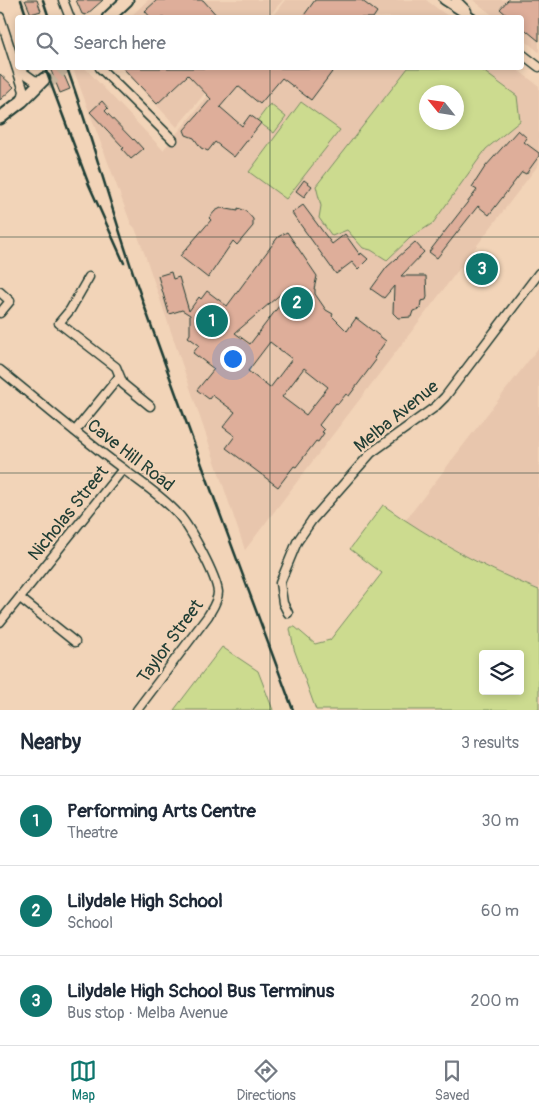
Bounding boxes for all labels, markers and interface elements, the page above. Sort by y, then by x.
search box [15,15,524,70]
icon: search [33,29,61,57]
text: Search here [73,31,166,55]
north arrow [419,85,464,130]
pin: 3 [466,250,498,288]
pin: 2 [281,284,313,322]
pin: 1 [196,302,228,340]
your location [220,346,246,372]
street label: Melba Avenue [349,375,443,458]
street label: Cave Hill Road [82,414,179,497]
street label: Nicholas Street [23,460,114,566]
street label: Taylor Street [132,594,209,688]
map controls [479,650,524,695]
button: layers [479,650,524,695]
text: Nearby [20,729,81,756]
text: 3 results [461,733,519,753]
text: Performing Arts Centre [67,799,256,823]
text: 1 [33,811,39,831]
text: 30 m [481,811,519,831]
text: Theatre [67,823,118,843]
text: Lilydale High School [67,889,223,913]
text: 2 [32,901,40,921]
text: 60 m [481,901,519,921]
text: School [67,913,113,933]
text: Lilydale High School Bus Terminus [67,979,334,1003]
text: 3 [32,991,40,1011]
text: 200 m [471,991,519,1011]
text: Bus stop · Melba Avenue [67,1003,228,1023]
tab: Map [69,1057,97,1104]
tab: Directions [236,1057,296,1104]
tab: Saved [435,1057,470,1104]

